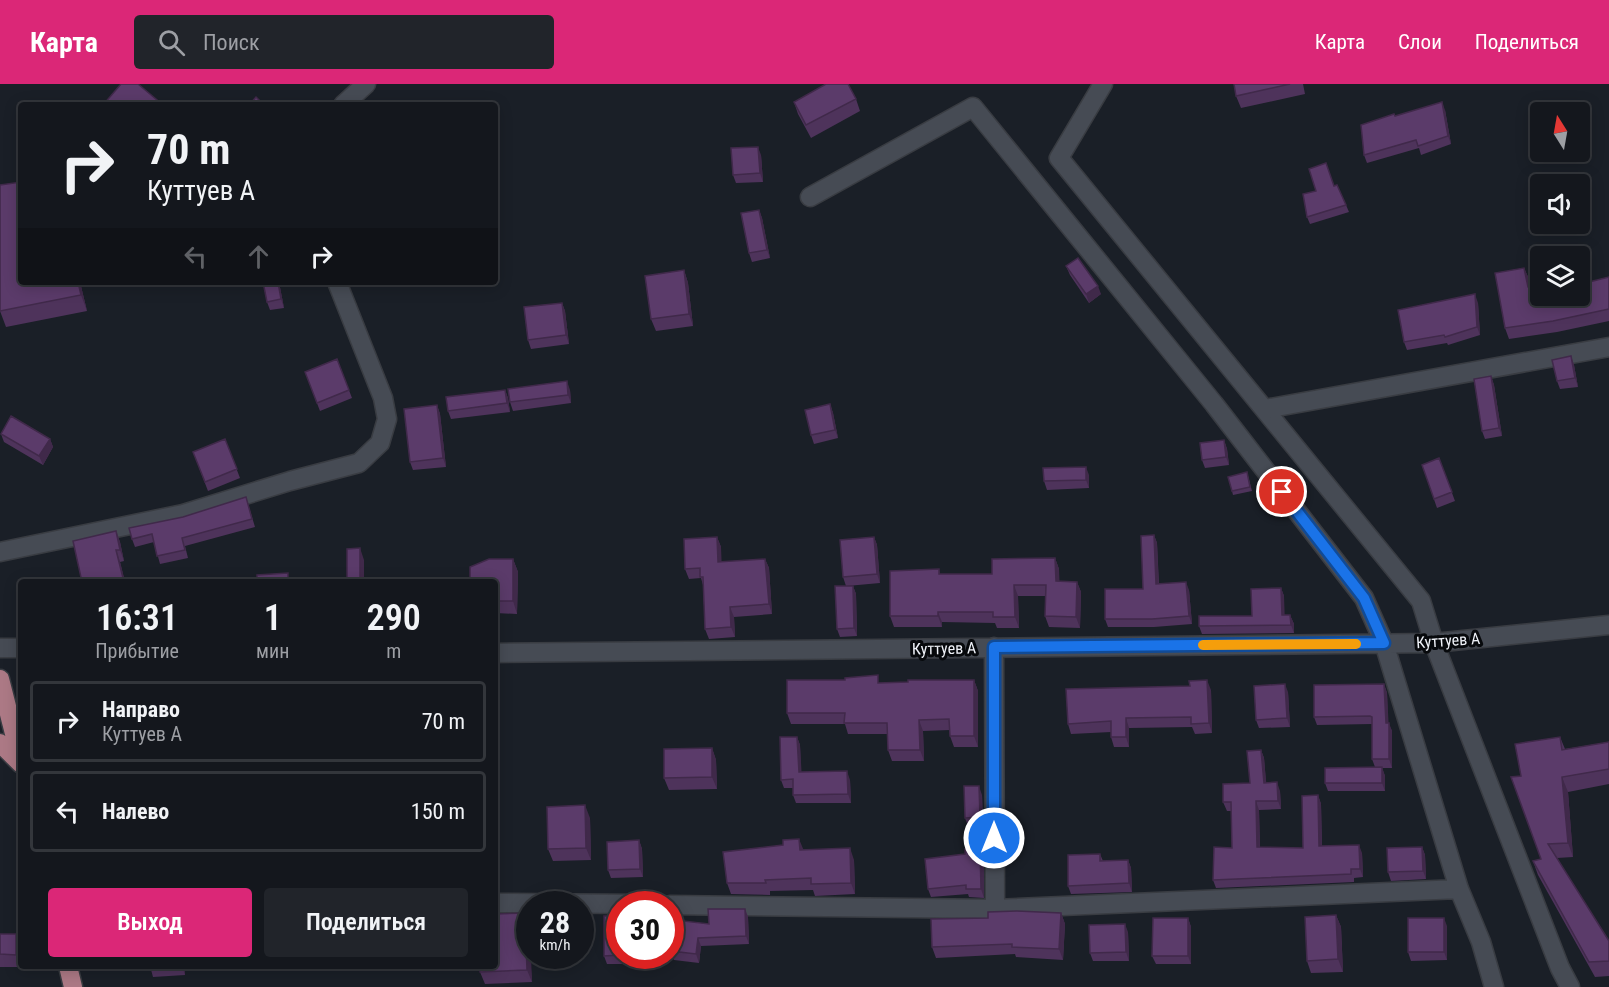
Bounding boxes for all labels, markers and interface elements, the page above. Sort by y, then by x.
search box [134,15,554,69]
text: Карта [30,26,98,59]
icon: search [155,26,188,59]
text: Поиск [203,30,260,55]
text: Карта [1315,30,1365,54]
text: Слои [1398,30,1442,54]
text: Поделиться [1475,30,1579,54]
north arrow [1530,102,1590,162]
map controls [1530,102,1590,306]
text: 70 m [147,125,230,174]
icon: right [48,126,126,204]
button: sound [1530,174,1590,234]
text: Куттуев А [147,175,255,207]
icon: left [179,240,212,273]
icon: ahead [242,240,275,273]
icon: right [305,240,338,273]
button: layers [1530,246,1590,306]
pin [1256,466,1307,517]
icon: arrive [1265,475,1298,508]
text: 16:31 [96,597,178,639]
text: 1 [264,597,282,639]
text: 290 [367,597,421,639]
street label: Куттуев А [1415,629,1481,652]
street label: Куттуев А [912,638,976,659]
text: Прибытие [95,639,179,663]
text: мин [256,639,289,663]
text: m [386,639,401,663]
text: Направо [102,697,180,722]
icon: right [51,705,84,738]
text: 70 m [422,709,465,734]
text: Куттуев А [102,722,182,746]
icon: left [51,795,84,828]
text: Налево [102,799,169,824]
text: 150 m [411,799,465,824]
position arrow [962,806,1026,870]
button: Выход [48,888,252,957]
button: Поделиться [264,888,468,957]
speed limit sign: 30 [606,891,684,969]
text: 28 [540,905,570,940]
text: km/h [540,936,570,954]

